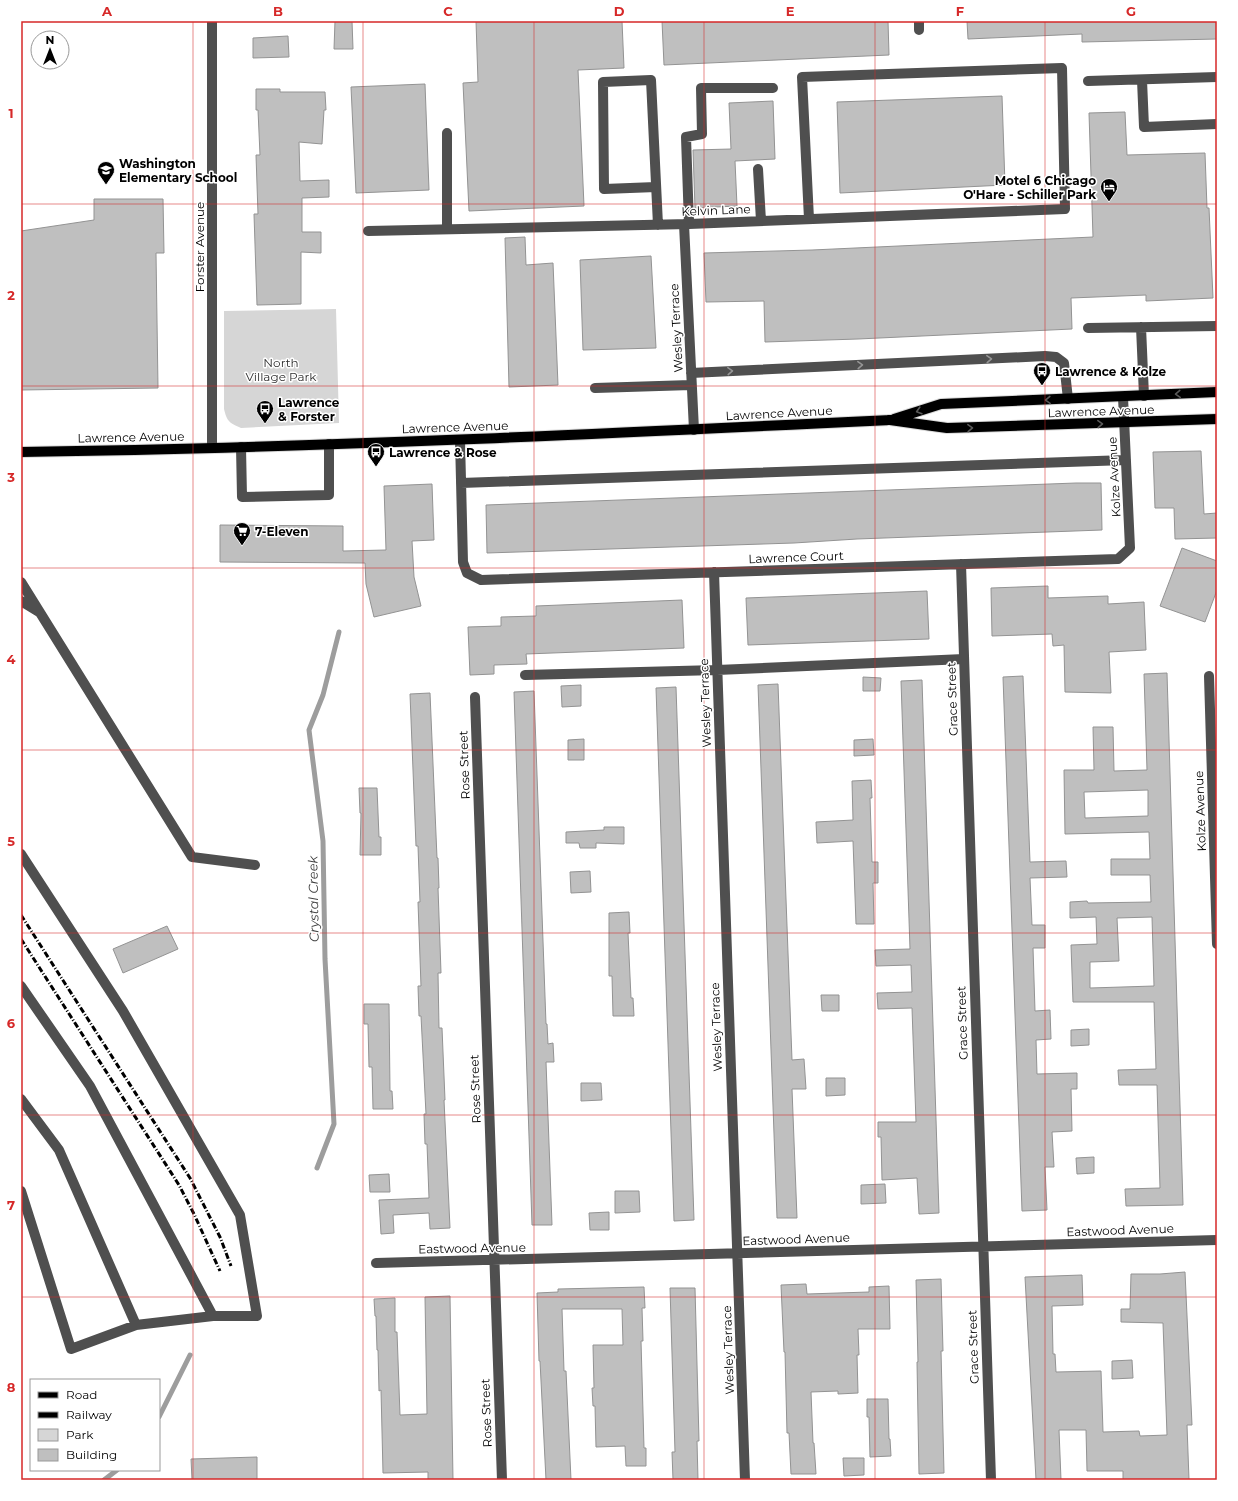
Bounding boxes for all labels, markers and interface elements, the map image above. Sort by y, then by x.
text: A [101,3,113,19]
text: B [273,3,283,19]
text: C [443,3,453,19]
text: D [614,3,625,19]
text: E [786,3,795,19]
text: F [956,3,964,19]
text: G [1126,3,1136,19]
north arrow [30,30,70,70]
text: N [46,33,54,47]
text: 1 [8,105,14,121]
place label: Washington Elementary School [119,156,237,185]
school or university icon: Washington Elementary School [96,160,116,185]
place label: Motel 6 Chicago O'Hare - Schiller Park [963,173,1096,202]
hotel icon: Motel 6 Chicago O'Hare - Schiller Park [1099,177,1119,202]
street label: Kelvin Lane [681,201,751,219]
street label: Forster Avenue [192,202,207,292]
street label: Wesley Terrace [666,283,686,373]
text: 2 [7,287,15,303]
one-way arrow [986,354,992,363]
park label: North Village Park [246,355,317,384]
one-way arrow [857,361,863,370]
bus stop icon: Lawrence & Kolze [1032,361,1052,386]
place label: Lawrence & Kolze [1055,364,1166,379]
one-way arrow [727,367,733,376]
one-way arrow [1175,390,1181,399]
place label: Lawrence & Forster [278,395,340,424]
one-way arrow [1045,396,1051,404]
bus stop icon: Lawrence & Forster [255,399,275,424]
street label: Lawrence Avenue [1047,402,1155,420]
street label: Lawrence Avenue [725,403,833,423]
one-way arrow [916,406,923,415]
street label: Lawrence Avenue [401,418,509,436]
one-way arrow [1097,420,1103,428]
one-way arrow [967,424,973,432]
street label: Lawrence Avenue [77,429,185,445]
street label: Kolze Avenue [1104,436,1124,518]
bus stop icon: Lawrence & Rose [366,442,386,467]
place label: Lawrence & Rose [389,445,497,460]
text: 3 [6,469,15,485]
supermarket icon: 7-Eleven [232,521,252,546]
place label: 7-Eleven [255,524,308,539]
street label: Lawrence Court [748,548,844,566]
text: 4 [7,651,16,667]
street label: Wesley Terrace [696,658,714,748]
street label: Grace Street [943,662,961,736]
street label: Rose Street [455,730,473,800]
street label: Kolze Avenue [1191,770,1209,852]
text: 5 [7,833,15,849]
water label: Crystal Creek [304,854,322,942]
street label: Wesley Terrace [707,982,725,1072]
street label: Grace Street [953,986,971,1060]
text: 6 [7,1015,16,1031]
street label: Rose Street [466,1054,484,1124]
text: 7 [7,1197,15,1213]
street label: Eastwood Avenue [1066,1221,1174,1239]
street label: Eastwood Avenue [742,1230,850,1248]
street label: Eastwood Avenue [418,1240,526,1256]
street label: Wesley Terrace [719,1305,737,1395]
street label: Grace Street [964,1310,982,1384]
street label: Rose Street [477,1378,495,1448]
text: 8 [7,1379,16,1395]
legend [30,1379,160,1471]
text: Road [66,1387,97,1402]
text: Railway [66,1407,112,1422]
text: Park [66,1427,94,1442]
text: Building [66,1447,117,1462]

